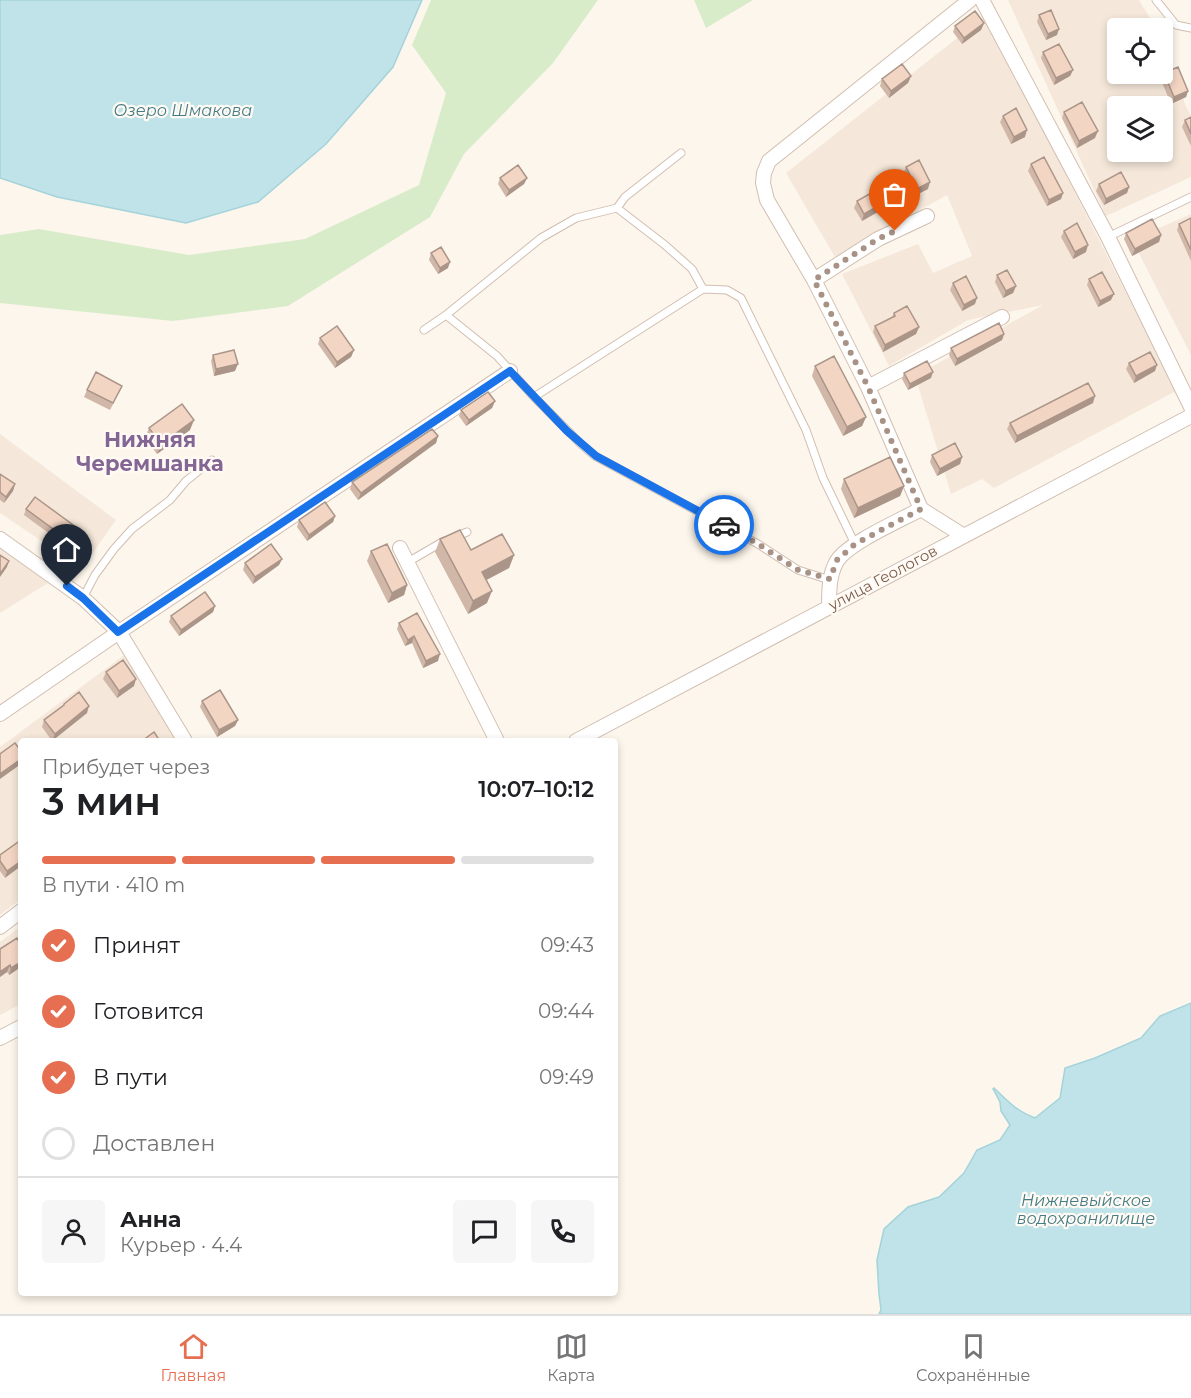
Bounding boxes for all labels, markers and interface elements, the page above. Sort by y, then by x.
map controls [1107,18,1173,162]
button: locate [1107,18,1173,84]
button: layers [1107,96,1173,162]
water label: Озеро Шмакова [114,101,252,120]
pin [869,169,920,231]
icon: bag [878,178,911,211]
district label: Нижняя Черемшанка [76,427,224,476]
courier [694,495,754,555]
icon: car [708,509,741,542]
pin [41,524,92,586]
icon: home [50,533,83,566]
street label: улица Геологов [824,541,941,615]
text: Прибудет через [42,755,210,779]
text: 10:07–10:12 [478,776,594,803]
text: 3 мин [42,777,161,825]
text: В пути · 410 m [42,873,185,897]
icon: check [42,929,75,962]
text: Принят [93,932,180,959]
text: 09:43 [540,933,594,957]
icon: check [42,995,75,1028]
text: Готовится [93,998,204,1025]
text: 09:44 [538,999,594,1023]
icon: check [42,1061,75,1094]
text: В пути [93,1064,168,1091]
text: 09:49 [539,1065,594,1089]
text: Доставлен [93,1130,215,1157]
water label: Нижневыйское водохранилище [1017,1191,1155,1228]
button: person [42,1200,105,1263]
button: chat [453,1200,516,1263]
button: phone [531,1200,594,1263]
text: Анна [120,1206,181,1233]
text: Курьер · 4.4 [120,1233,242,1257]
tab: Главная [161,1330,226,1385]
tab: Карта [547,1330,595,1385]
tab: Сохранённые [916,1330,1030,1385]

